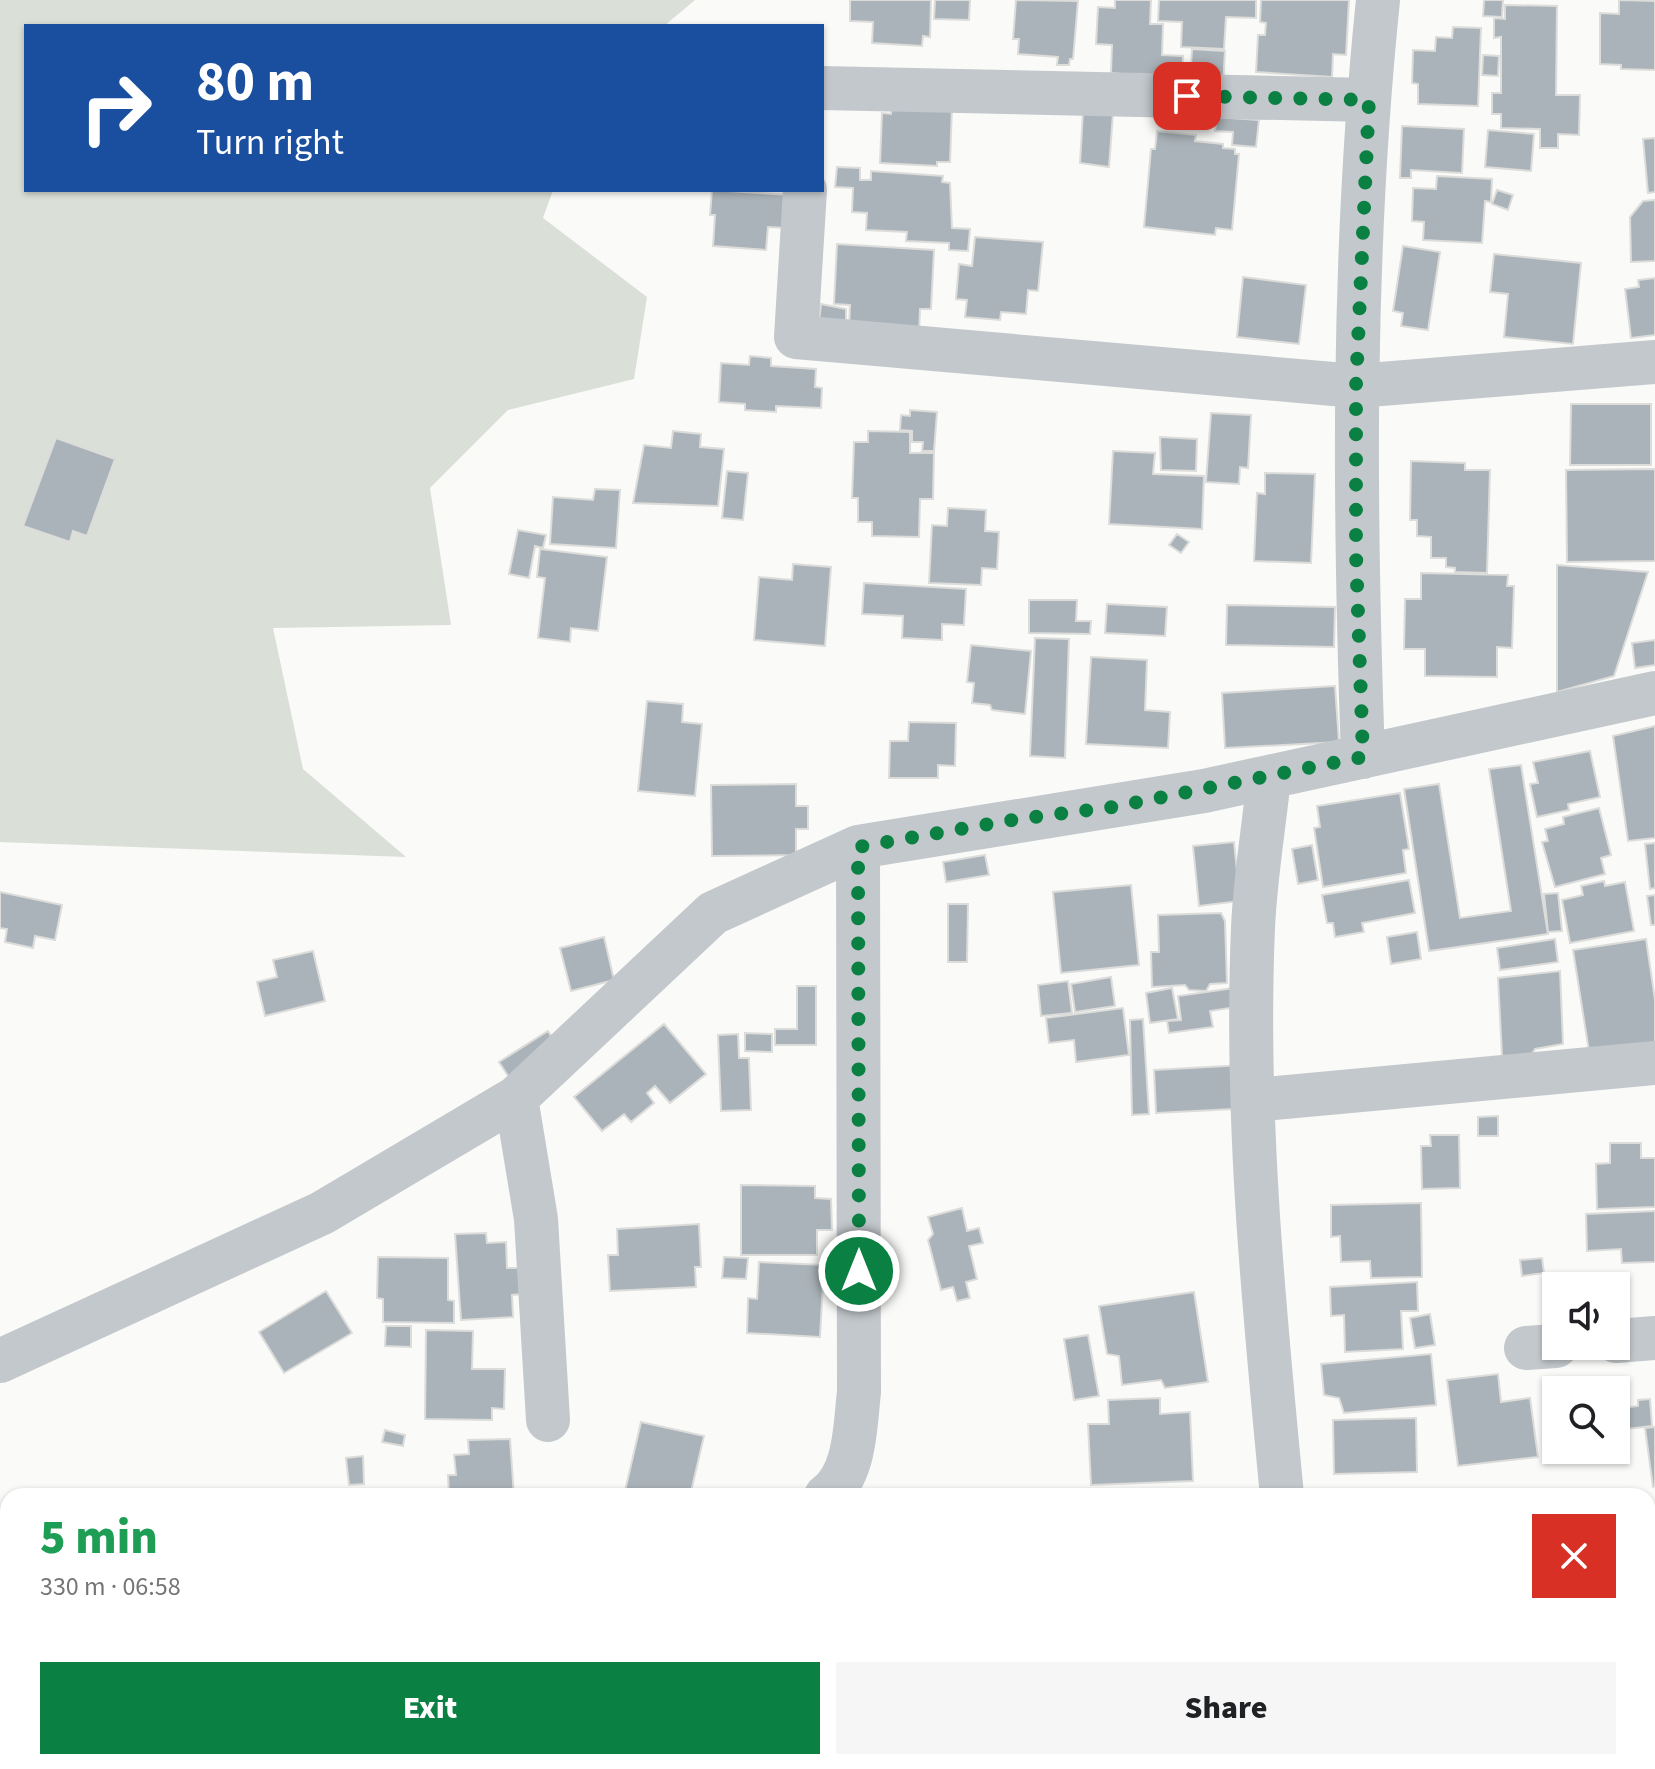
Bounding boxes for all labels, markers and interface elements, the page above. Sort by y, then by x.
text: 80 m [196,43,314,122]
icon: right [64,56,168,160]
pin [1153,62,1221,130]
icon: arrive [1165,74,1209,118]
text: Turn right [196,117,344,168]
position arrow [817,1229,901,1313]
map controls [1542,1272,1630,1464]
button: sound [1542,1272,1630,1360]
button: search [1542,1376,1630,1464]
text: 5 min [40,1504,158,1572]
button: close [1532,1514,1616,1598]
text: 330 m · 06:58 [40,1568,181,1605]
button: Exit [40,1662,820,1754]
button: Share [836,1662,1616,1754]

